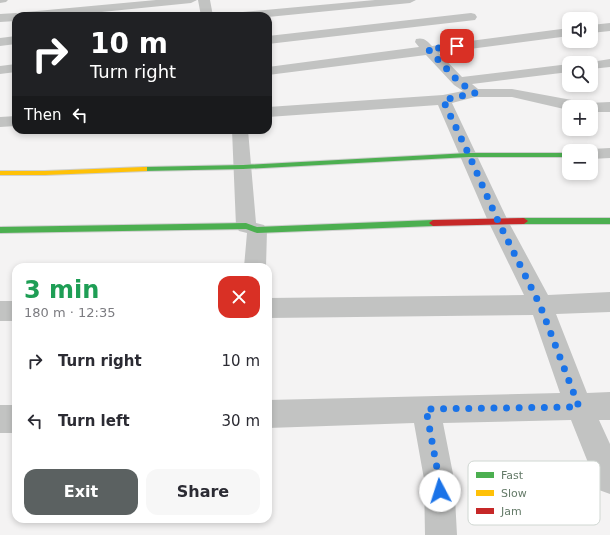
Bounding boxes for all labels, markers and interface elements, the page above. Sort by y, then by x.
map controls [562,12,598,180]
button: sound [562,12,598,48]
text: 10 m [90,27,168,60]
icon: right [24,28,76,80]
pin [440,29,474,63]
icon: arrive [446,35,468,57]
button: search [562,56,598,92]
text: Turn right [90,61,176,82]
button: + [562,100,598,136]
icon: left [69,104,91,126]
text: Then [24,106,61,124]
button: − [562,144,598,180]
text: 3 min [24,276,99,304]
button: close [218,276,260,318]
text: 180 m · 12:35 [24,305,115,320]
icon: right [24,350,46,372]
text: Turn right [58,352,142,370]
text: 10 m [222,352,260,370]
icon: left [24,410,46,432]
text: Turn left [58,412,130,430]
text: 30 m [222,412,260,430]
legend [468,461,600,525]
button: Exit [24,469,138,515]
button: Share [146,469,260,515]
text: Fast [501,469,524,482]
position arrow [419,470,461,512]
text: Slow [501,487,527,500]
text: Jam [500,505,522,518]

